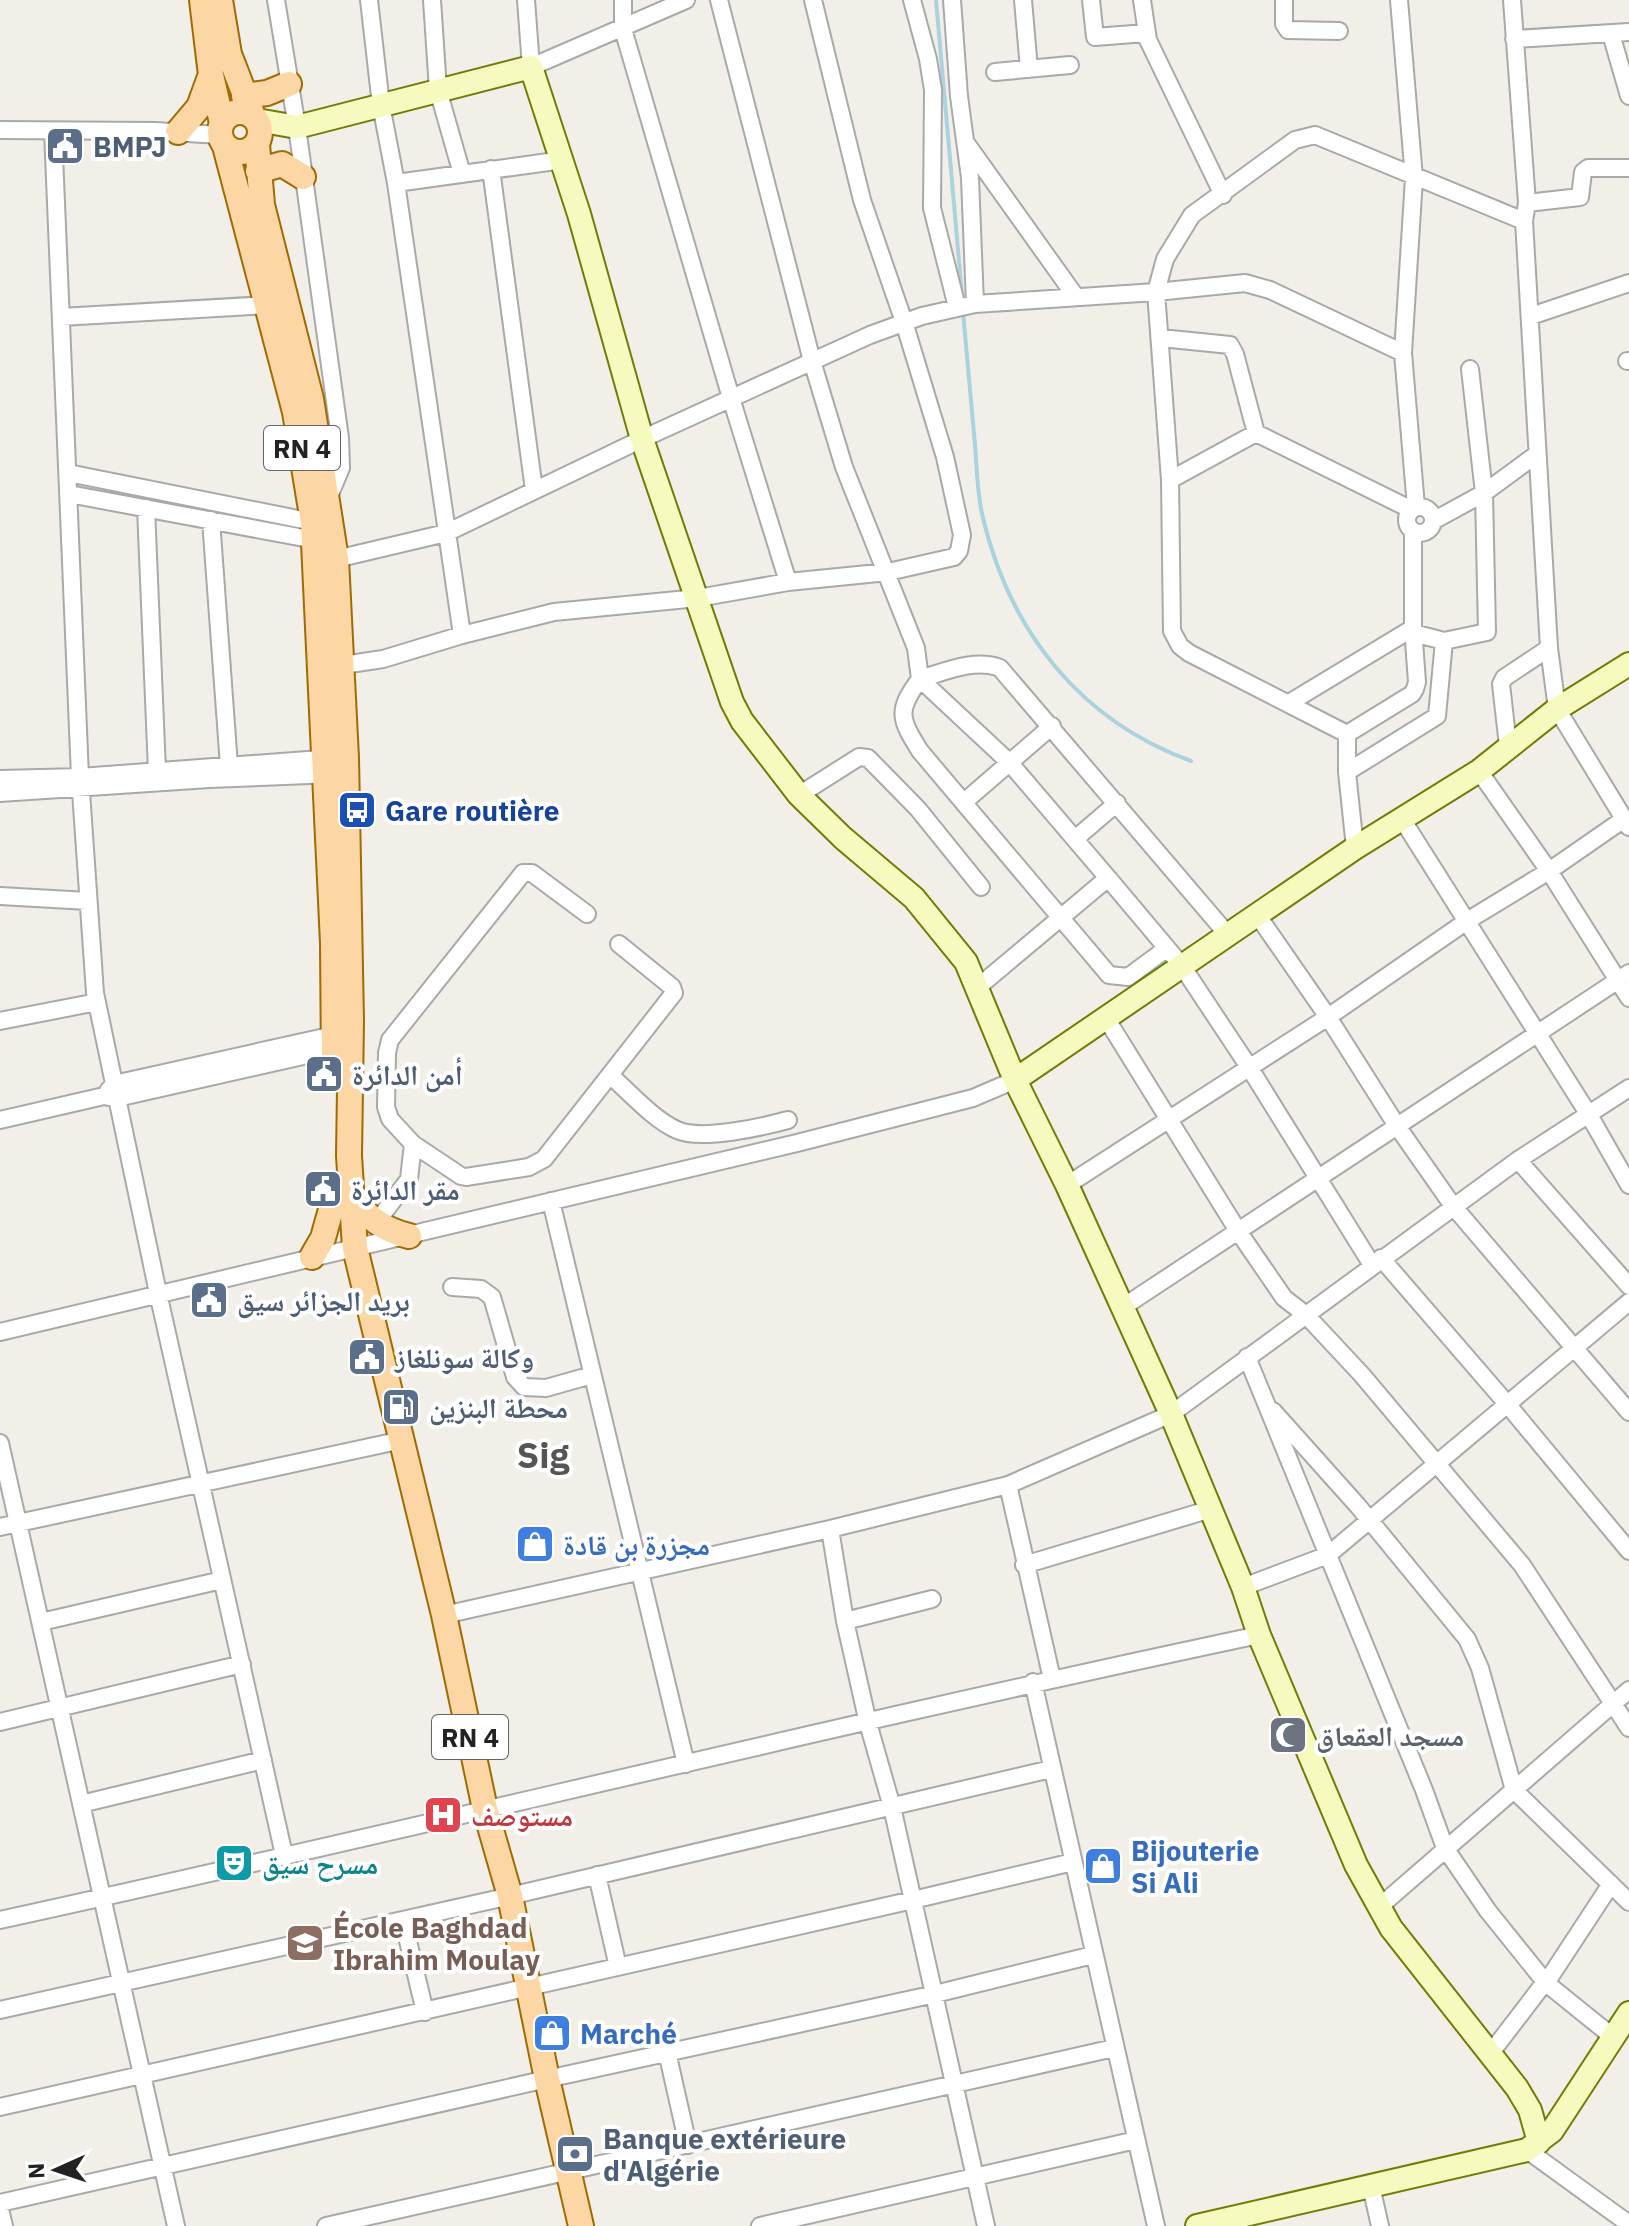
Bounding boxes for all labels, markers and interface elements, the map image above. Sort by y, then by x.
public building icon: BMPJ [44,125,86,167]
place label: BMPJ [93,128,167,165]
road number: RN 4 [264,426,340,470]
bus stop icon: Gare routière [336,789,378,831]
place label: Gare routière [385,792,560,829]
public building icon: أمن الدائرة [303,1053,345,1095]
place label: أمن الدائرة [352,1056,463,1093]
public building icon: مقر الدائرة [302,1168,344,1210]
place label: مقر الدائرة [351,1171,460,1208]
public building icon: بريد الجزائر سيق [188,1279,230,1321]
place label: بريد الجزائر سيق [237,1282,410,1319]
public building icon: وكالة سونلغاز [346,1336,388,1378]
place label: وكالة سونلغاز [394,1339,534,1376]
fuel station icon: محطة البنزين [380,1386,422,1428]
place label: محطة البنزين [429,1389,568,1426]
district label: Sig [517,1431,569,1478]
shop icon: مجزرة بن قادة [514,1523,556,1565]
place label: مجزرة بن قادة [563,1526,710,1563]
mosque icon: مسجد العقعاق [1267,1714,1309,1756]
road number: RN 4 [432,1715,508,1759]
place label: مسجد العقعاق [1316,1717,1464,1754]
hospital icon: مستوصف [422,1794,464,1836]
place label: مستوصف [471,1797,573,1834]
place label: Bijouterie Si Ali [1131,1832,1260,1901]
theatre icon: مسرح سيق [213,1842,255,1884]
place label: مسرح سيق [262,1845,378,1882]
shop icon: Bijouterie Si Ali [1082,1845,1124,1887]
place label: École Baghdad Ibrahim Moulay [333,1909,540,1978]
school or university icon: École Baghdad Ibrahim Moulay [284,1922,326,1964]
shop icon: Marché [531,2012,573,2054]
place label: Marché [580,2015,677,2052]
place label: Banque extérieure d'Algérie [603,2120,846,2189]
north arrow [16,2130,96,2210]
bank icon: Banque extérieure d'Algérie [554,2133,596,2175]
text: N [21,2162,50,2180]

